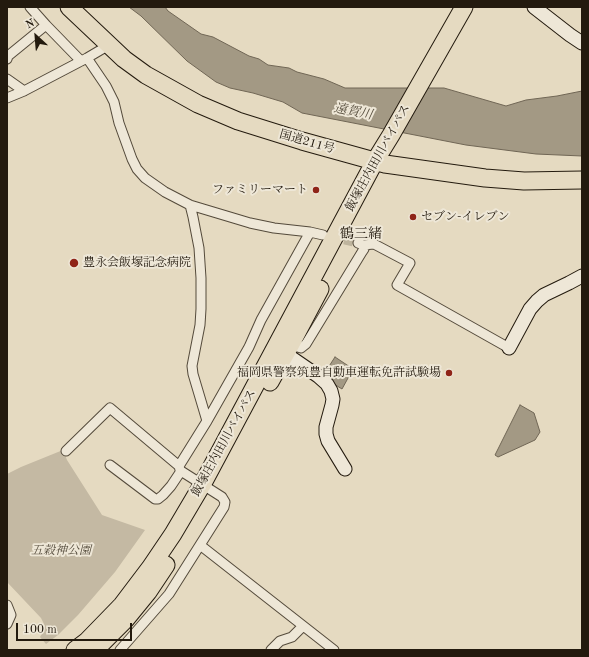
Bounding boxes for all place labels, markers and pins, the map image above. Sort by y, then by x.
place label: ファミリーマート [212,183,308,197]
marker: ファミリーマート [311,185,321,195]
place label: セブン-イレブン [421,210,509,224]
marker: セブン-イレブン [408,212,418,222]
place label: 豊永会飯塚記念病院 [83,256,191,270]
marker: 豊永会飯塚記念病院 [68,257,80,269]
place label: 福岡県警察筑豊自動車運転免許試験場 [237,366,441,380]
marker: 福岡県警察筑豊自動車運転免許試験場 [444,368,454,378]

